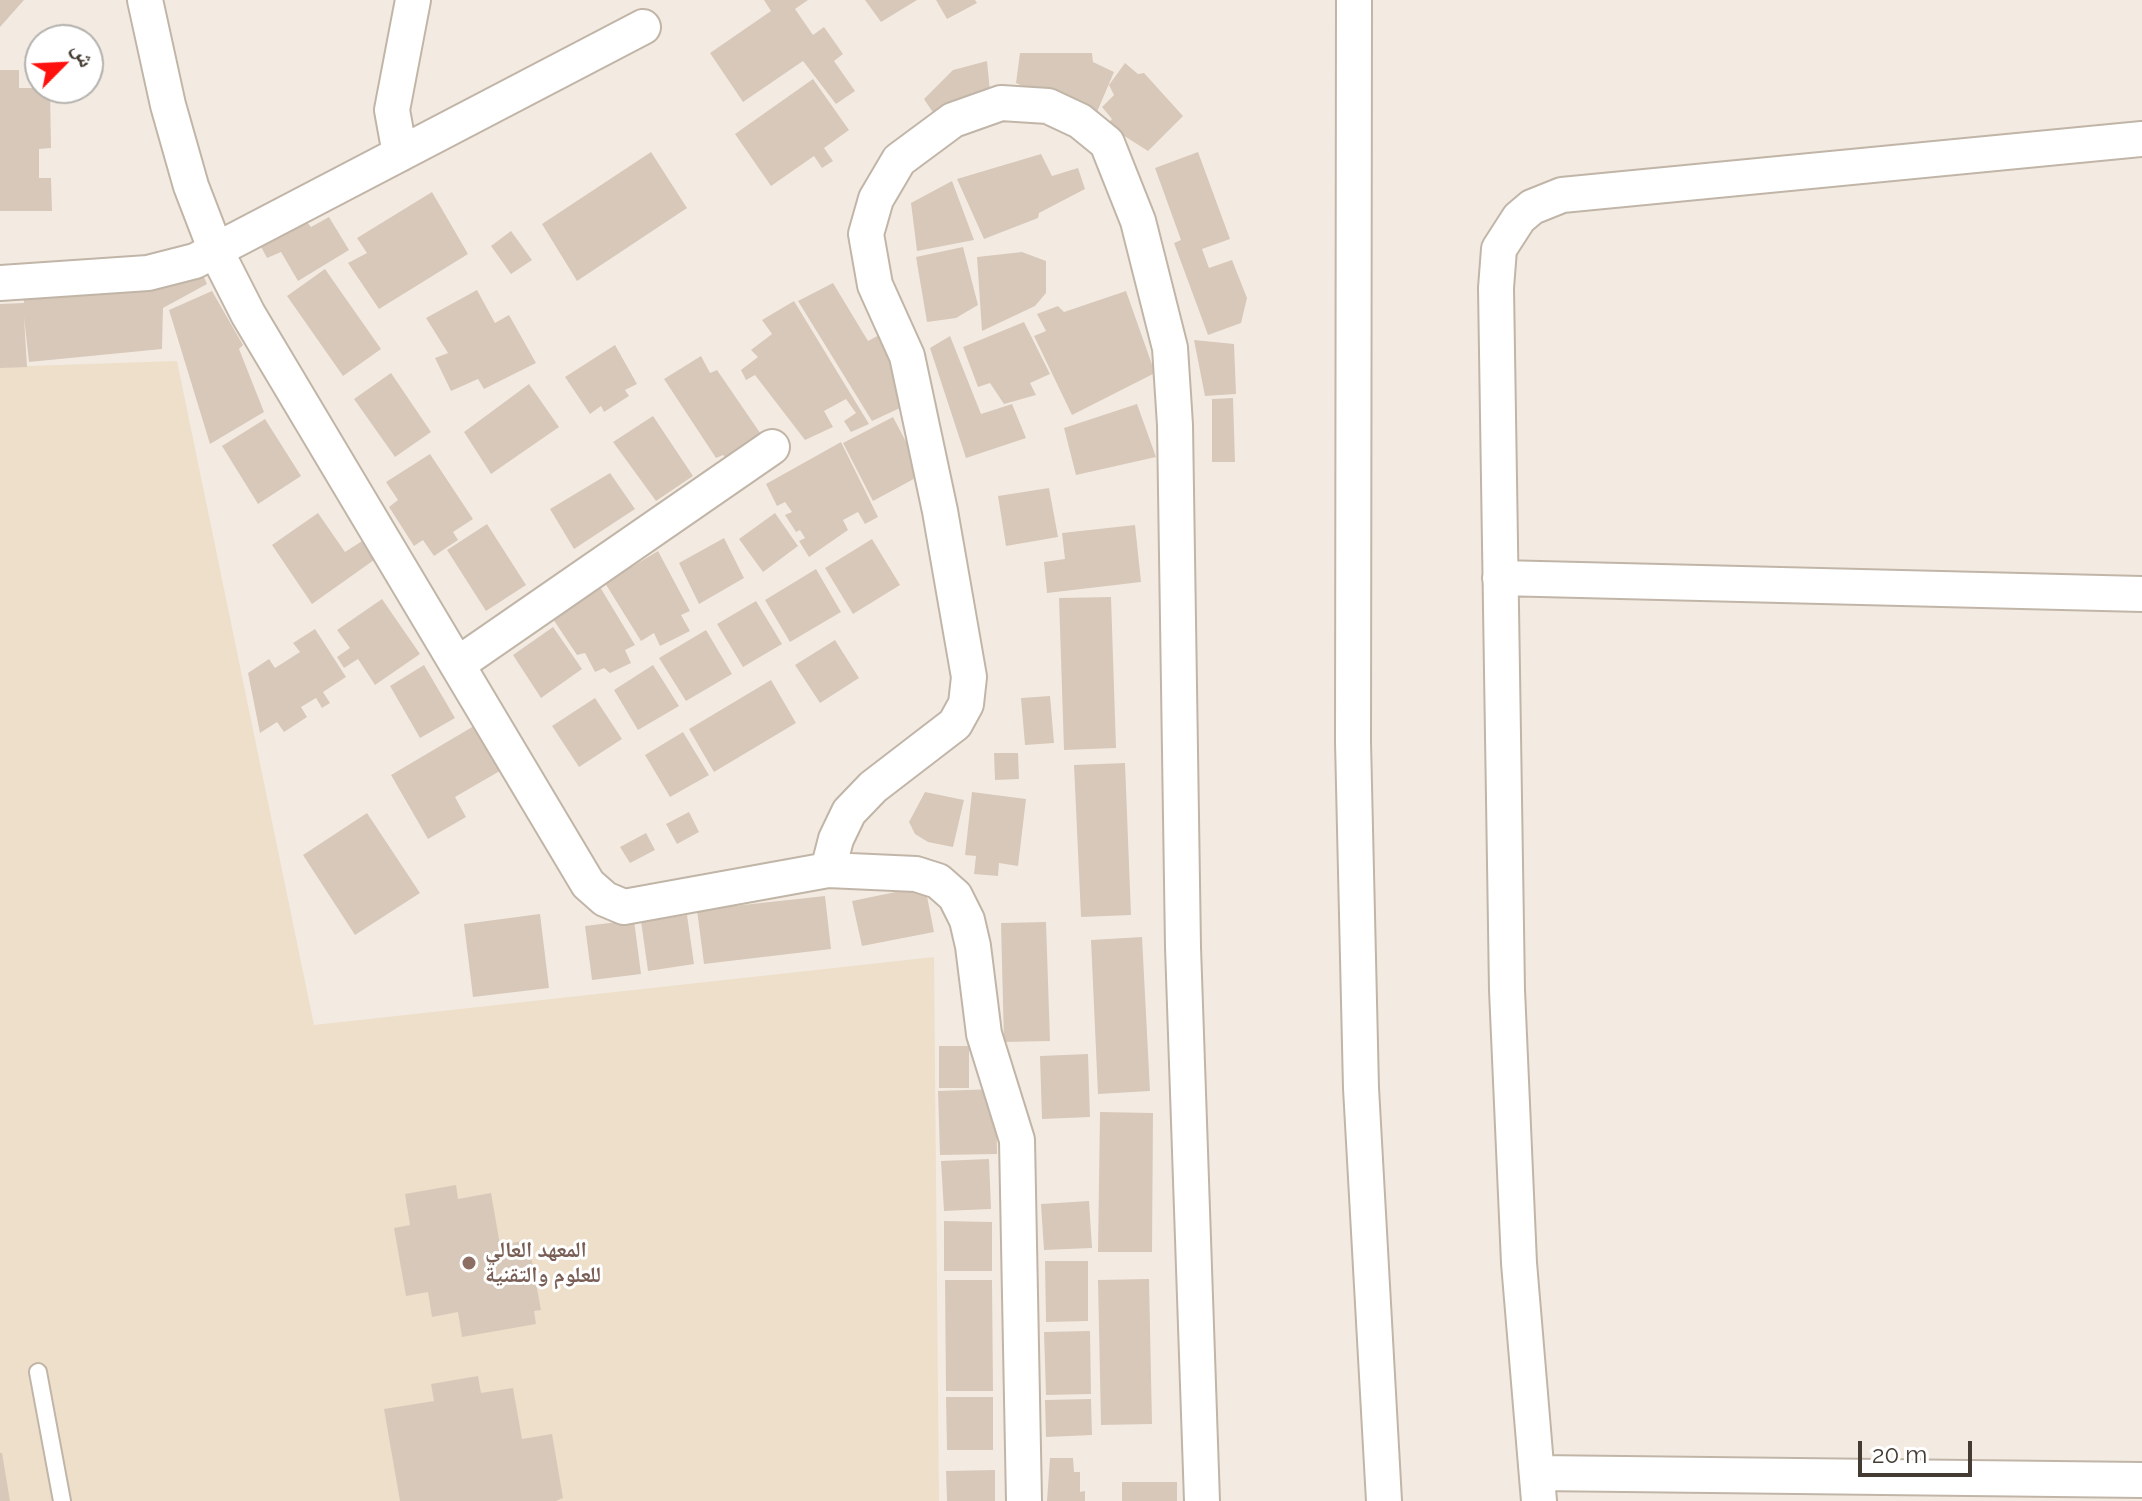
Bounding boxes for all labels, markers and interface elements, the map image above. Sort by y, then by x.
north arrow [24,24,104,104]
text: ش [67,39,101,71]
place label: المعهد العالي للعلوم والتقنية [485,1237,601,1288]
marker: المعهد العالي للعلوم والتقنية [460,1254,478,1272]
scale bar [1862,1425,1976,1475]
text: 20 m [1872,1440,1927,1469]

